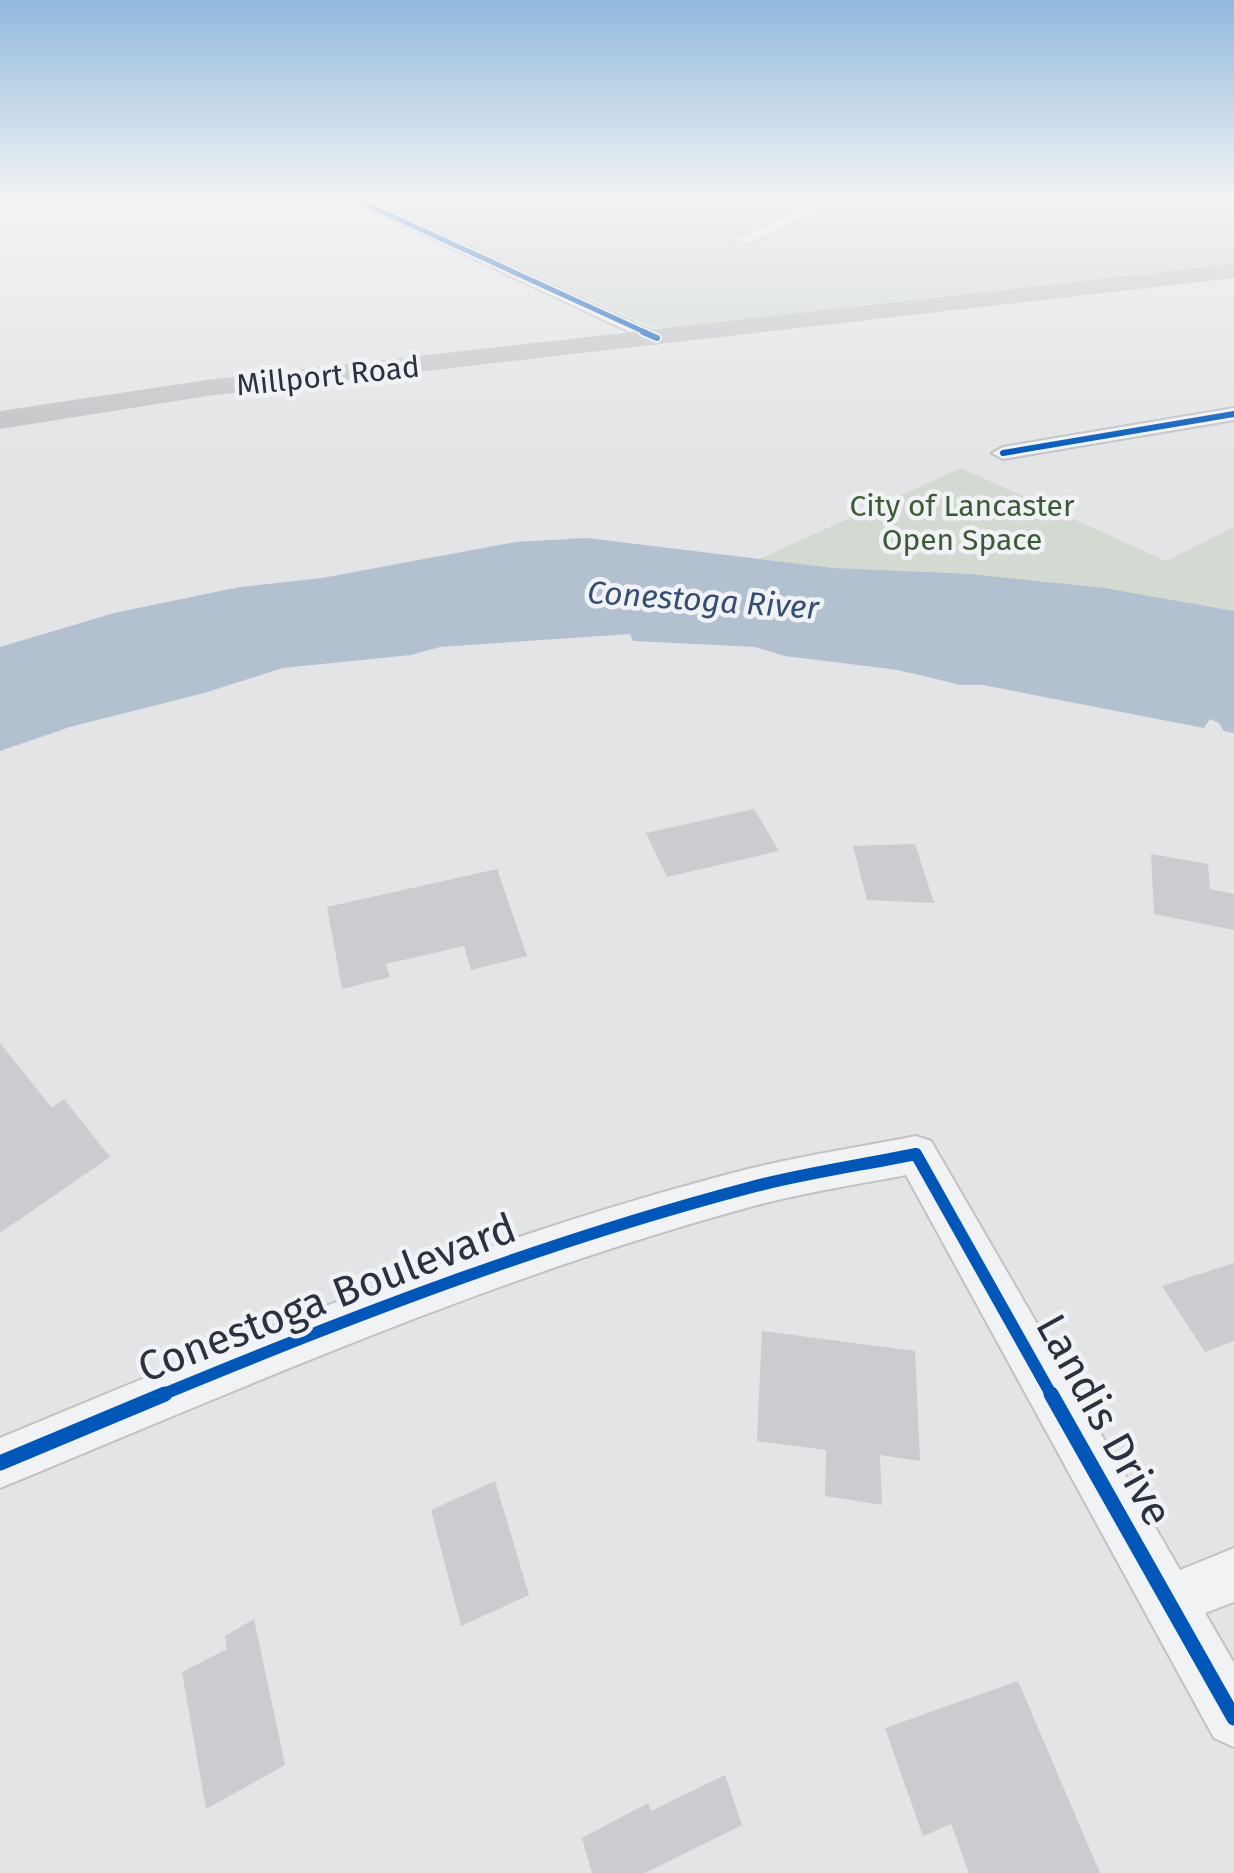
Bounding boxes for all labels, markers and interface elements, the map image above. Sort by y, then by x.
street label: Millport Road [234,348,422,404]
park label: City of Lancaster Open Space [849,488,1075,558]
water label: Conestoga River [586,573,822,627]
street label: Conestoga Boulevard [131,1203,523,1393]
street label: Landis Drive [1025,1305,1183,1535]

